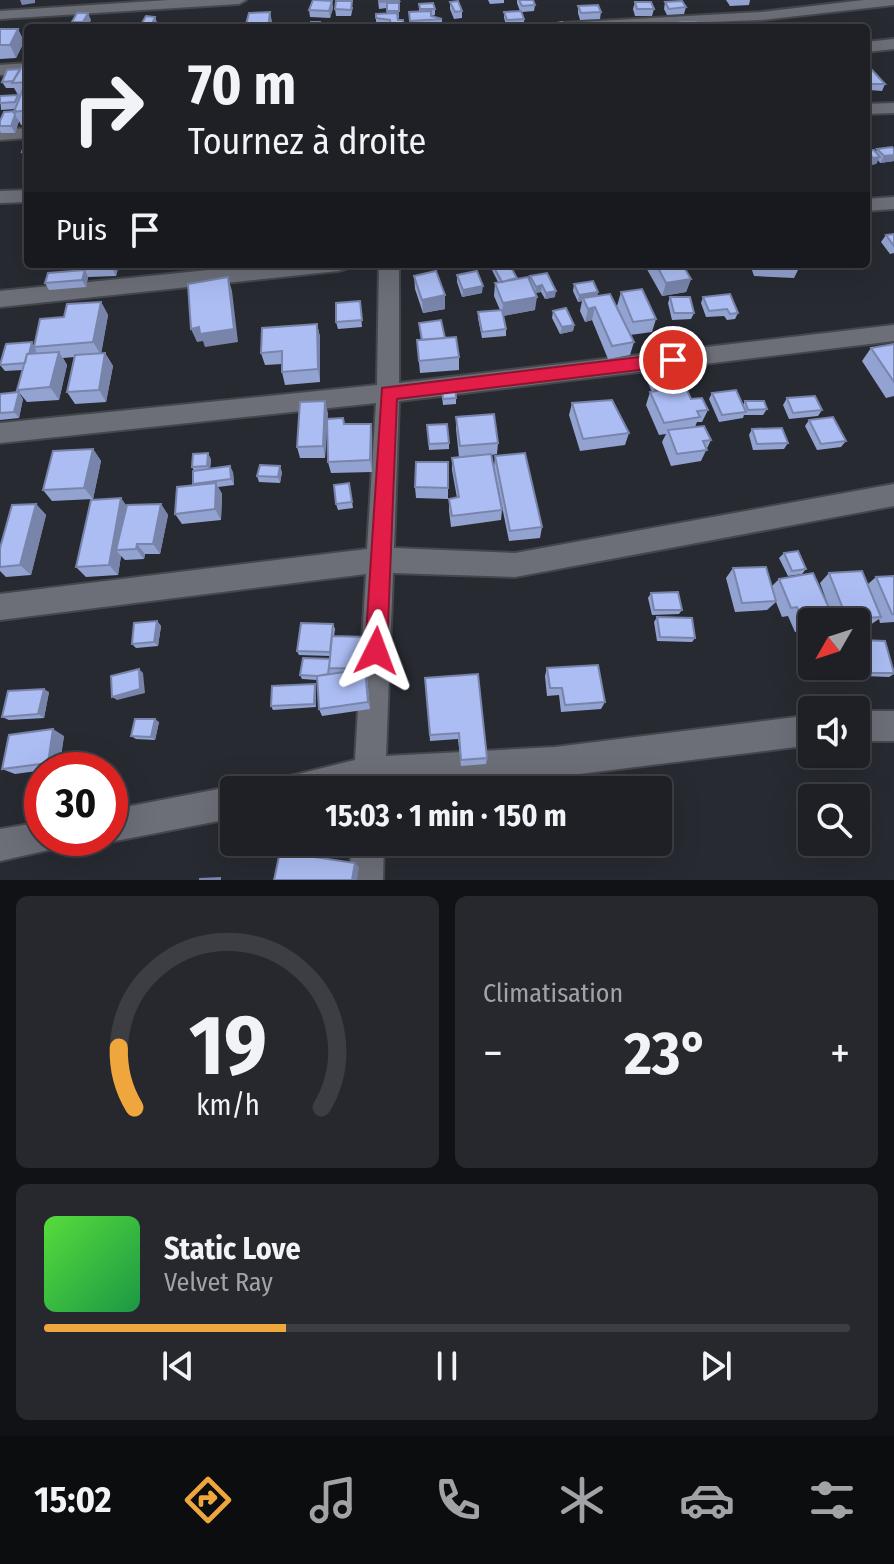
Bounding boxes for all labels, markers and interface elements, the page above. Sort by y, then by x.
text: 70 m [188,52,296,119]
icon: right [56,56,160,160]
text: Tournez à droite [188,120,426,164]
icon: arrive [123,208,167,252]
text: Puis [56,212,107,248]
pin [639,326,707,394]
icon: arrive [651,338,695,382]
north arrow [798,608,870,680]
map controls [798,608,870,856]
position arrow [334,609,418,693]
button: sound [798,696,870,768]
speed limit sign: 30 [24,752,128,856]
button: search [798,784,870,856]
text: 15:03 · 1 min · 150 m [325,798,567,834]
text: Climatisation [483,978,623,1009]
text: 19 [188,996,267,1096]
text: 23° [624,1018,709,1090]
text: − [483,1027,503,1080]
text: + [830,1027,850,1080]
text: km/h [196,1088,259,1123]
text: Static Love [164,1231,301,1267]
text: Velvet Ray [164,1267,273,1298]
icon: previous [156,1344,200,1388]
icon: pause [425,1344,469,1388]
icon: next [694,1344,738,1388]
icon: directions [180,1472,236,1528]
icon: music [305,1472,361,1528]
icon: phone [430,1472,486,1528]
icon: climate [554,1472,610,1528]
icon: car [679,1472,735,1528]
icon: filters [804,1472,860,1528]
text: 15:02 [34,1478,112,1522]

